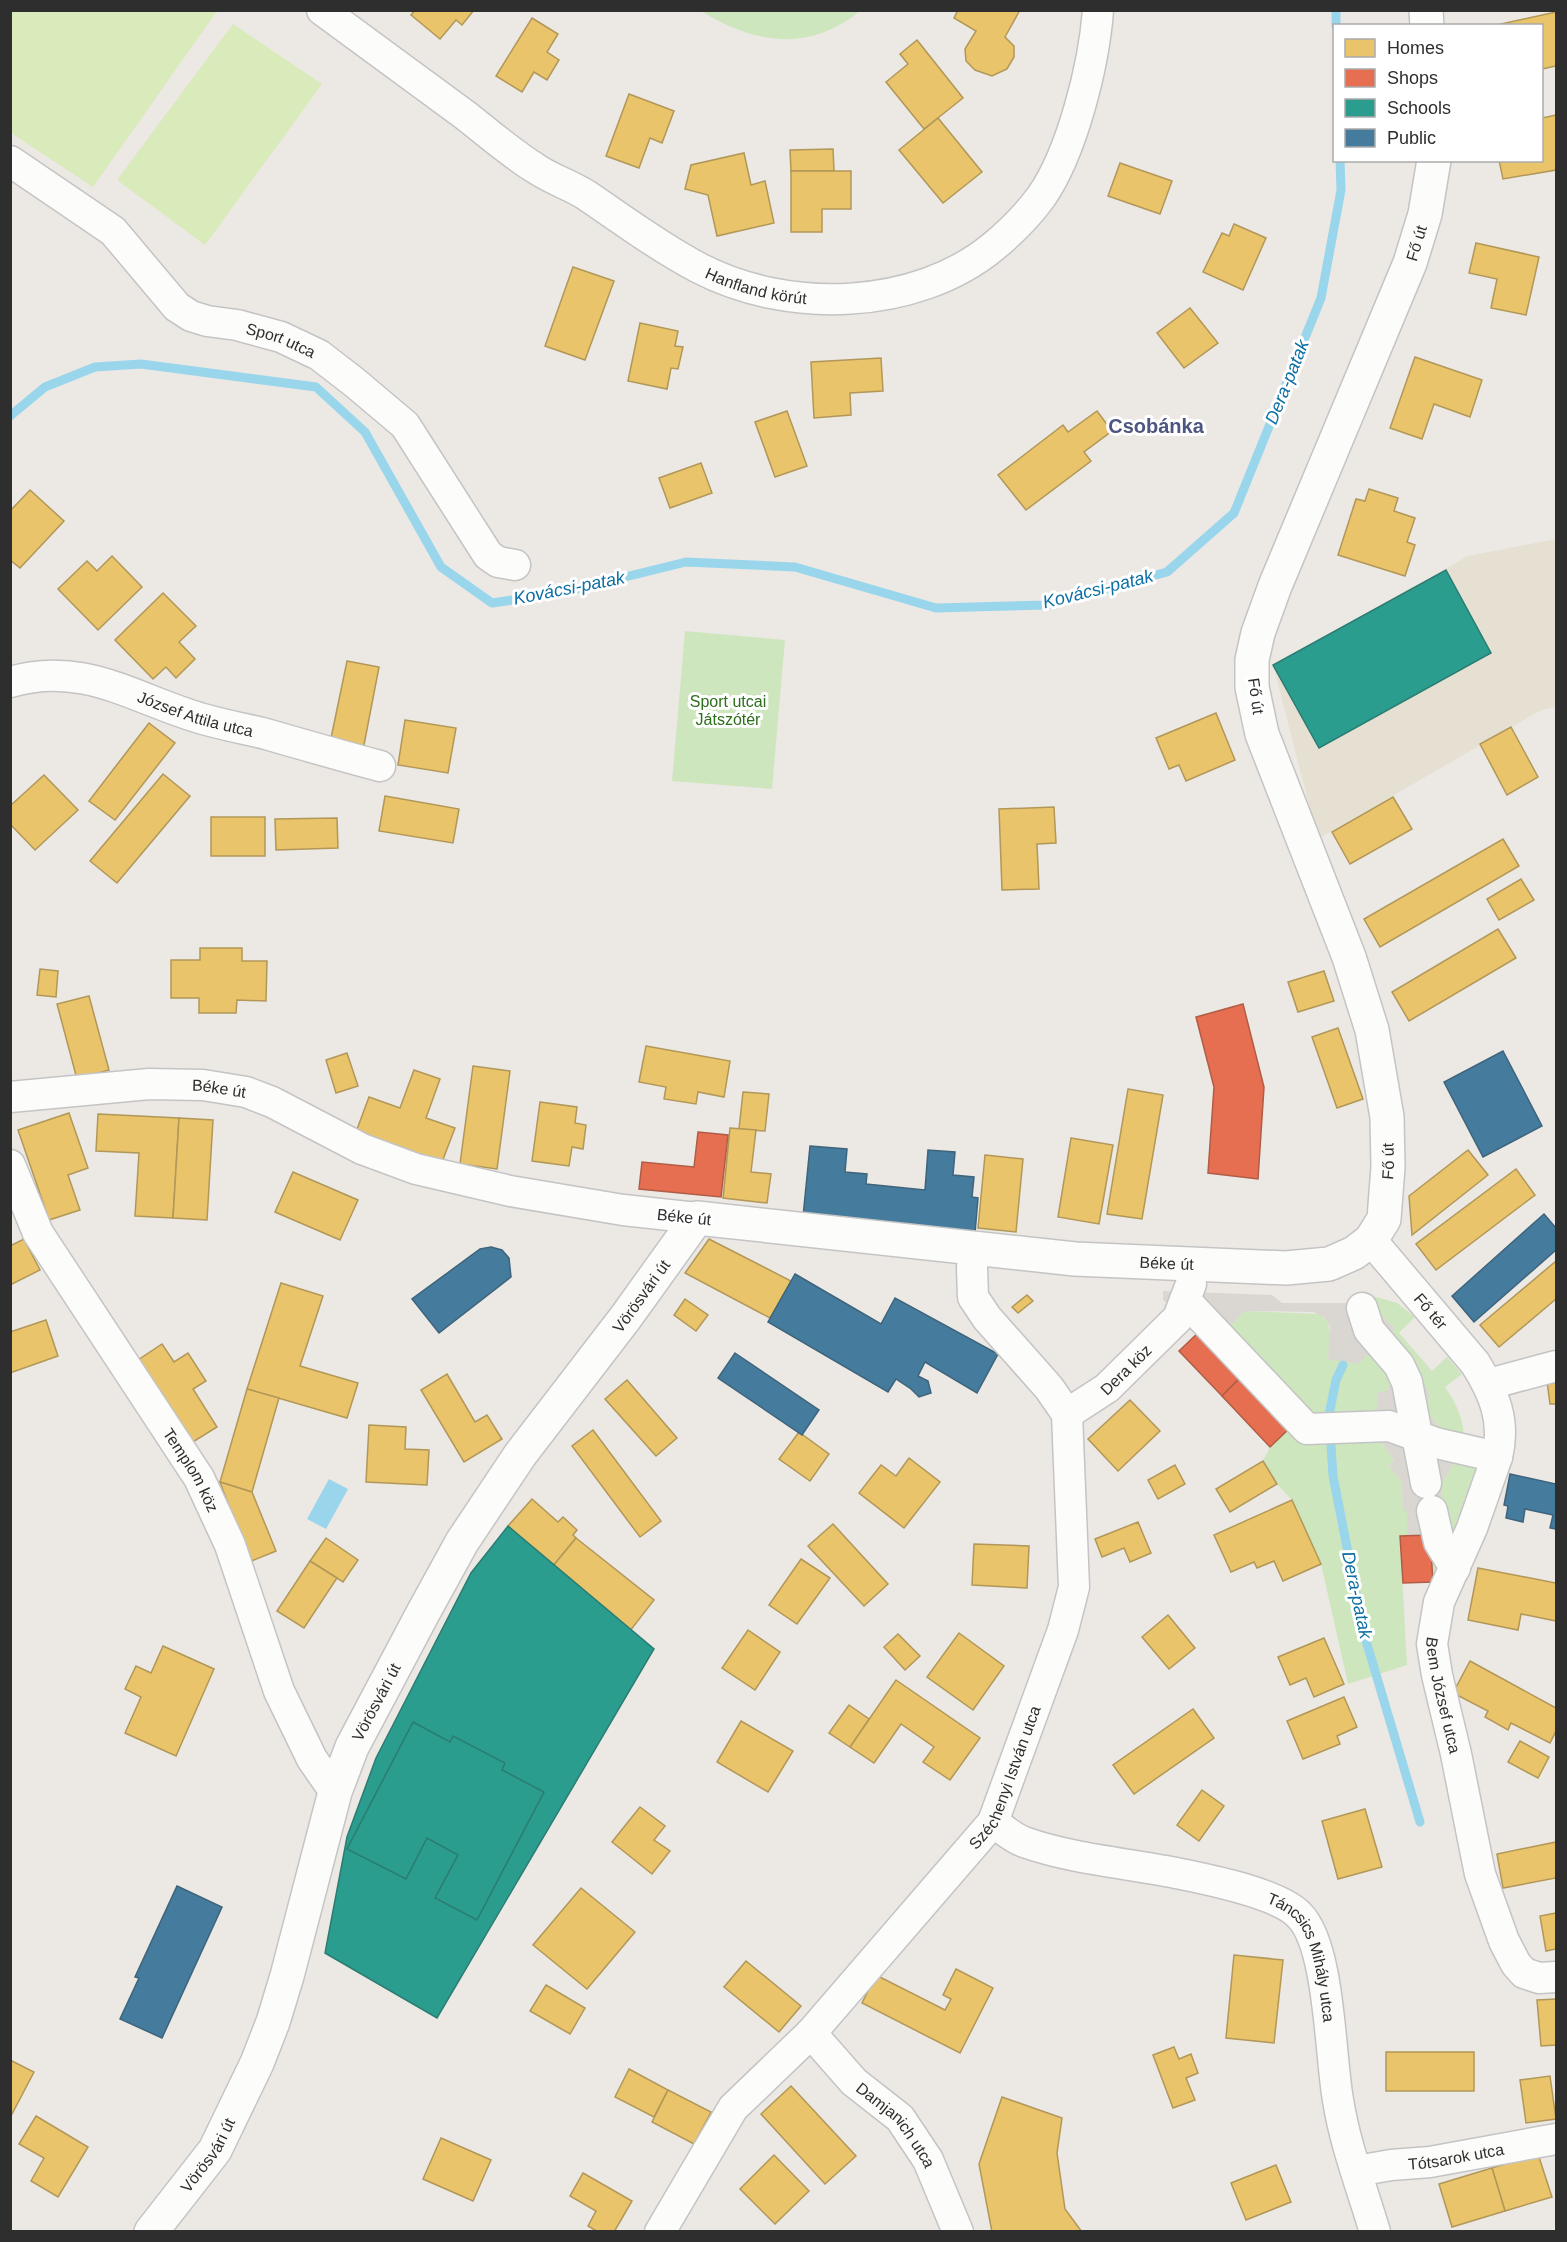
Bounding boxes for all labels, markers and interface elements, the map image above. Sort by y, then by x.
legend [1333,24,1543,162]
text: Homes [1387,38,1444,58]
text: Shops [1387,68,1438,88]
text: Schools [1387,98,1451,118]
text: Public [1387,128,1436,148]
street label: Fő út [1403,223,1430,263]
street label: Hanfland körút [703,264,808,307]
street label: Sport utca [244,319,318,361]
water label: Dera-patak [1261,336,1313,427]
district label: Csobánka [1108,415,1205,437]
water label: Kovácsi-patak [1041,565,1156,612]
water label: Kovácsi-patak [512,567,627,609]
street label: Fő út [1245,677,1267,716]
street label: József Attila utca [135,688,255,739]
park label: Sport utcai Játszótér [690,693,766,728]
street label: Béke út [192,1076,248,1100]
street label: Fő út [1379,1142,1397,1180]
street label: Béke út [656,1206,712,1228]
street label: Béke út [1139,1253,1195,1273]
street label: Vörösvári út [609,1256,673,1336]
street label: Fő tér [1411,1290,1451,1333]
street label: Dera köz [1097,1341,1155,1398]
street label: Templom köz [160,1425,222,1515]
water label: Dera-patak [1338,1549,1376,1642]
street label: Bem József utca [1423,1636,1464,1755]
street label: Vörösvári út [348,1660,404,1744]
street label: Széchenyi István utca [965,1703,1043,1852]
street label: Táncsics Mihály utca [1265,1889,1338,2023]
street label: Damjanich utca [853,2079,939,2170]
street label: Vörösvári út [177,2115,238,2195]
street label: Tótsarok utca [1407,2140,1505,2172]

